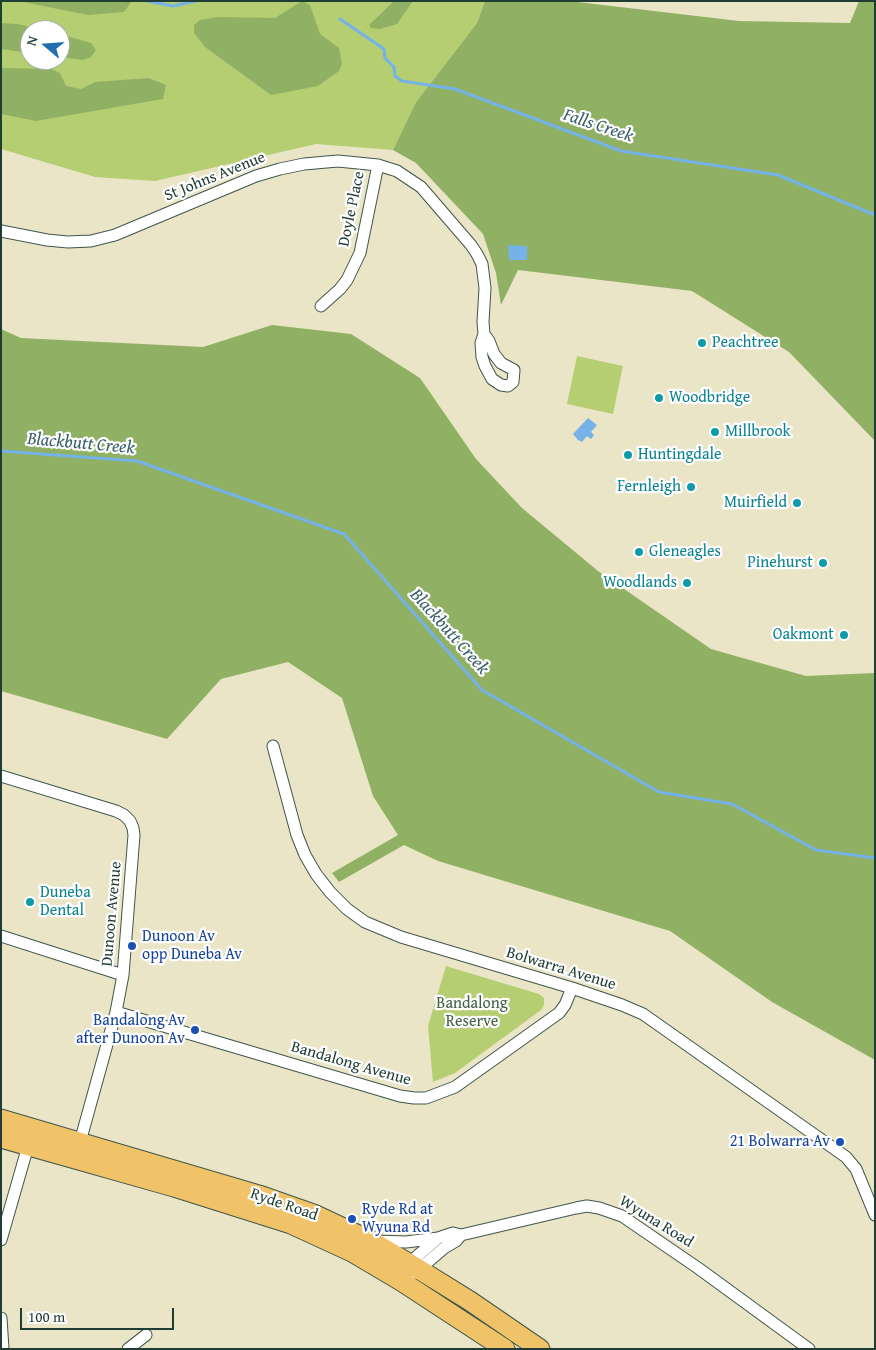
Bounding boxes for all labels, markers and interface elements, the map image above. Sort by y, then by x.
north arrow [20,20,70,70]
text: N [21,33,43,48]
water label: Falls Creek [560,105,636,147]
street label: St Johns Avenue [162,148,268,206]
street label: Doyle Place [335,170,369,248]
place label: Peachtree [712,333,779,353]
marker: Peachtree [696,337,708,349]
place label: Woodbridge [669,388,750,408]
marker: Woodbridge [653,392,665,404]
place label: Millbrook [725,422,791,442]
marker: Millbrook [709,426,721,438]
water label: Blackbutt Creek [26,429,136,459]
place label: Huntingdale [638,445,721,465]
marker: Huntingdale [622,449,634,461]
place label: Fernleigh [617,477,681,497]
marker: Fernleigh [685,481,697,493]
place label: Muirfield [724,493,787,513]
marker: Muirfield [791,497,803,509]
place label: Gleneagles [649,542,721,562]
marker: Gleneagles [633,546,645,558]
place label: Pinehurst [747,553,813,573]
marker: Pinehurst [817,557,829,569]
place label: Woodlands [603,573,677,593]
marker: Woodlands [681,577,693,589]
water label: Blackbutt Creek [405,585,493,679]
place label: Oakmont [773,625,834,645]
marker: Oakmont [838,629,850,641]
street label: Dunoon Avenue [98,861,126,967]
place label: Duneba Dental [40,883,91,921]
marker: Duneba Dental [24,896,36,908]
place label: Dunoon Av opp Duneba Av [142,927,242,965]
marker: Dunoon Av opp Duneba Av [126,940,138,952]
street label: Bolwarra Avenue [504,943,618,995]
park label: Bandalong Reserve [436,994,508,1032]
place label: Bandalong Av after Dunoon Av [76,1011,185,1049]
marker: Bandalong Av after Dunoon Av [189,1024,201,1036]
street label: Bandalong Avenue [289,1038,413,1090]
place label: 21 Bolwarra Av [730,1132,830,1152]
marker: 21 Bolwarra Av [834,1136,846,1148]
street label: Ryde Road [248,1184,320,1226]
street label: Wyuna Road [615,1192,697,1252]
place label: Ryde Rd at Wyuna Rd [362,1200,433,1238]
marker: Ryde Rd at Wyuna Rd [346,1213,358,1225]
scale bar [22,1298,176,1330]
text: 100 m [28,1306,65,1327]

